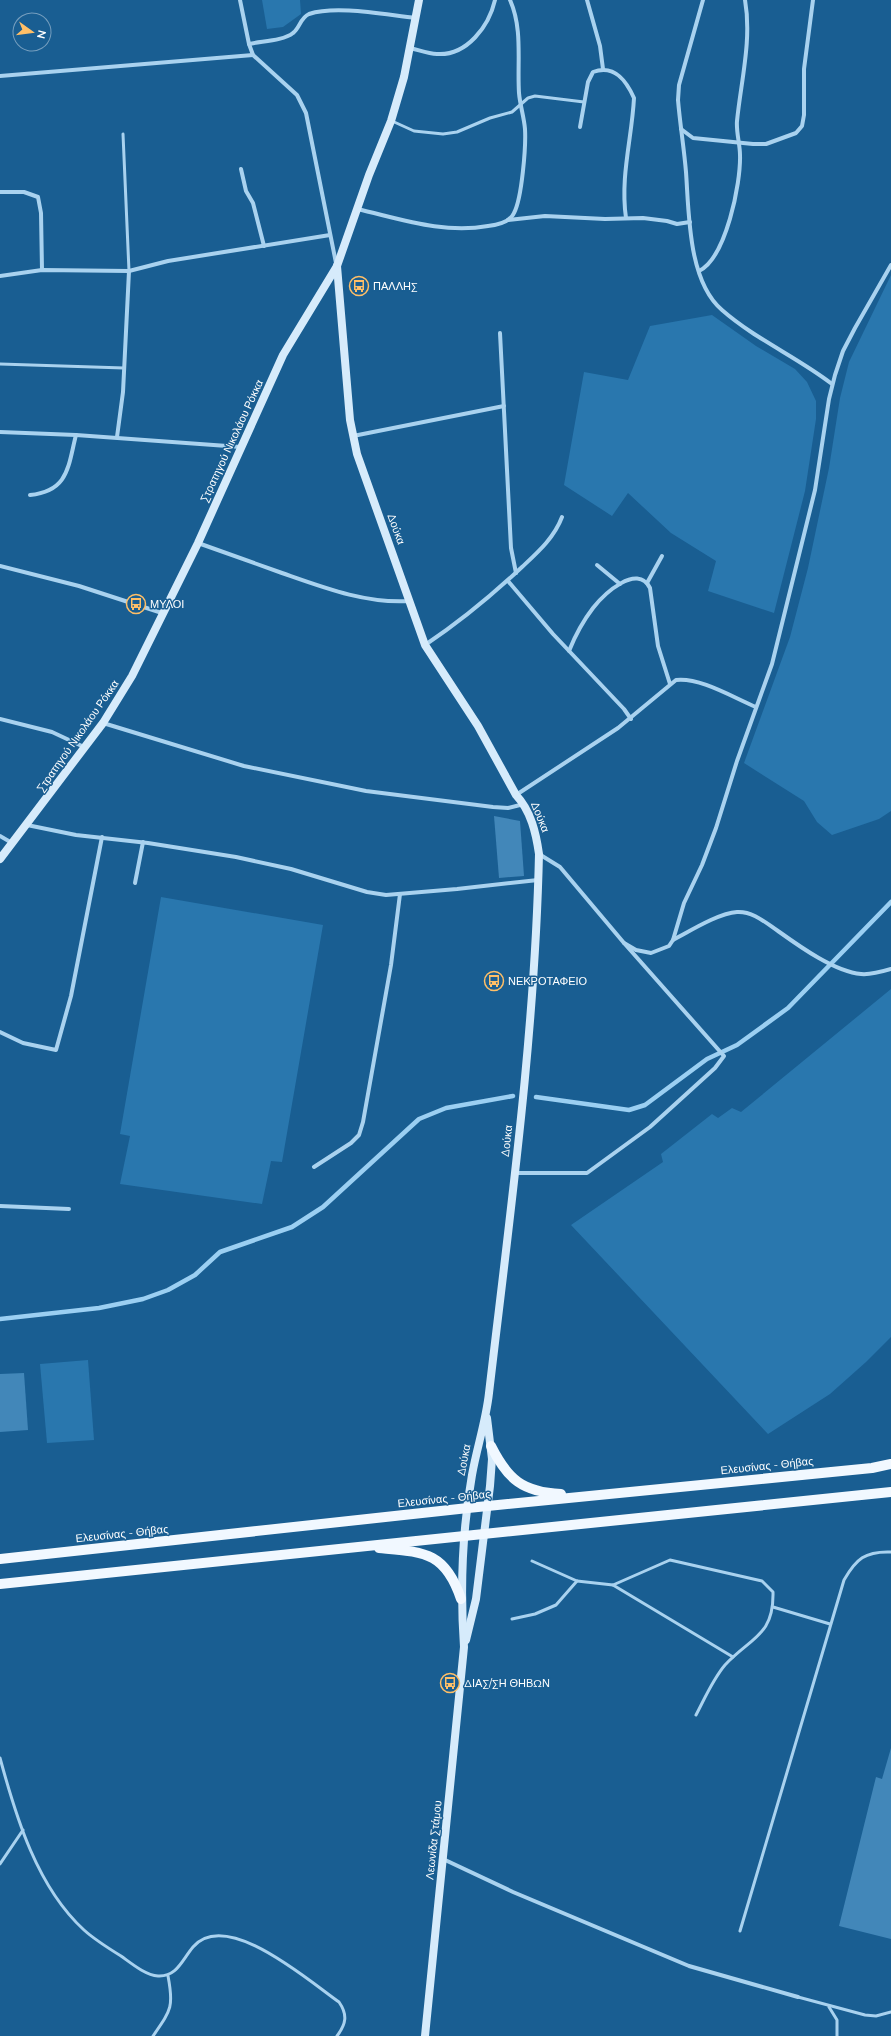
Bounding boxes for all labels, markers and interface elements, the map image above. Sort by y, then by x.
north arrow [12,12,52,52]
text: N [33,28,49,40]
bus stop icon: ΠΑΛΛΗΣ [348,275,370,297]
place label: ΠΑΛΛΗΣ [373,279,418,294]
street label: Στρατηγού Νικολάου Ρόκκα [197,377,267,505]
street label: Δούκα [383,511,409,547]
bus stop icon: ΜΥΛΟΙ [125,593,147,615]
place label: ΜΥΛΟΙ [150,597,184,612]
street label: Στρατηγού Νικολάου Ρόκκα [34,677,123,795]
street label: Δούκα [527,799,553,835]
bus stop icon: ΝΕΚΡΟΤΑΦΕΙΟ [483,970,505,992]
place label: ΝΕΚΡΟΤΑΦΕΙΟ [508,974,588,989]
street label: Δούκα [498,1124,516,1158]
street label: Δούκα [454,1442,475,1477]
street label: Ελευσίνας - Θήβας [720,1454,814,1478]
street label: Ελευσίνας - Θήβας [397,1487,491,1511]
street label: Ελευσίνας - Θήβας [75,1522,169,1546]
bus stop icon: ΔΙΑΣ/ΣΗ ΘΗΒΩΝ [439,1672,461,1694]
place label: ΔΙΑΣ/ΣΗ ΘΗΒΩΝ [464,1676,550,1691]
street label: Λεωνίδα Στάμου [422,1800,446,1880]

